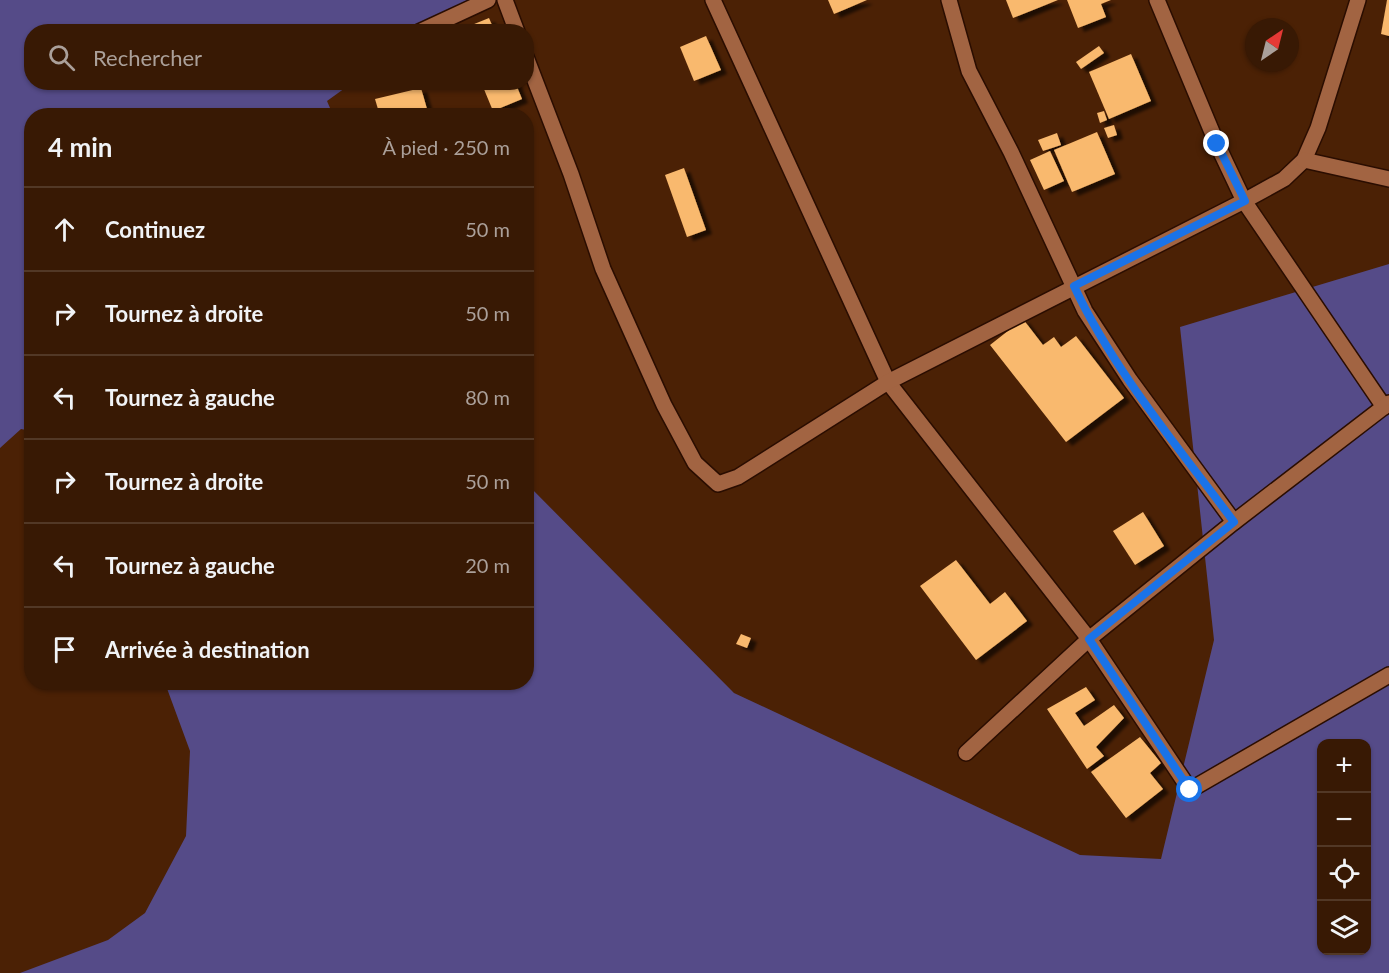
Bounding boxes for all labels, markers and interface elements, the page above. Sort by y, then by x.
north arrow [1245,18,1299,72]
search box [24,24,534,90]
icon: search [45,41,78,74]
text: Rechercher [93,44,202,71]
route end [1203,130,1229,156]
text: 4 min [48,131,112,163]
text: À pied · 250 m [382,135,510,159]
icon: ahead [48,213,81,246]
text: Continuez [105,216,205,243]
text: 50 m [465,217,510,241]
icon: right [48,297,81,330]
text: Tournez à droite [105,300,263,327]
text: 50 m [465,301,510,325]
icon: left [48,381,81,414]
text: Tournez à gauche [105,384,275,411]
text: 80 m [465,385,510,409]
icon: right [48,465,81,498]
text: Tournez à droite [105,468,263,495]
text: 50 m [465,469,510,493]
icon: left [48,549,81,582]
text: Tournez à gauche [105,552,275,579]
text: 20 m [465,553,510,577]
icon: arrive [48,633,81,666]
text: Arrivée à destination [105,636,310,663]
map controls [1317,739,1371,955]
button: + [1317,739,1371,793]
route start [1176,776,1202,802]
button: − [1317,793,1371,847]
button: locate [1317,847,1371,901]
button: layers [1317,901,1371,955]

